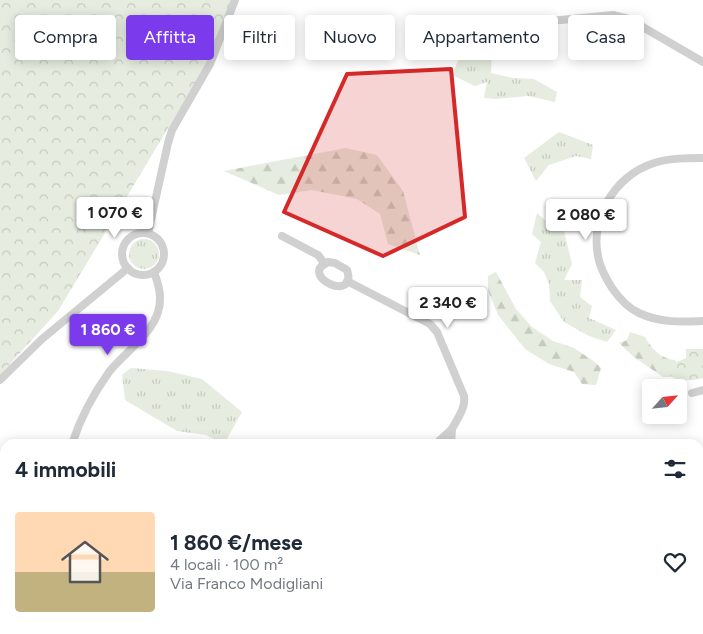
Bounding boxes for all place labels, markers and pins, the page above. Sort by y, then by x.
pin: 1 070 € [69,196,161,239]
pin: 2 080 € [540,198,632,241]
pin: 2 340 € [402,286,494,329]
pin: 1 860 € [62,314,154,356]

